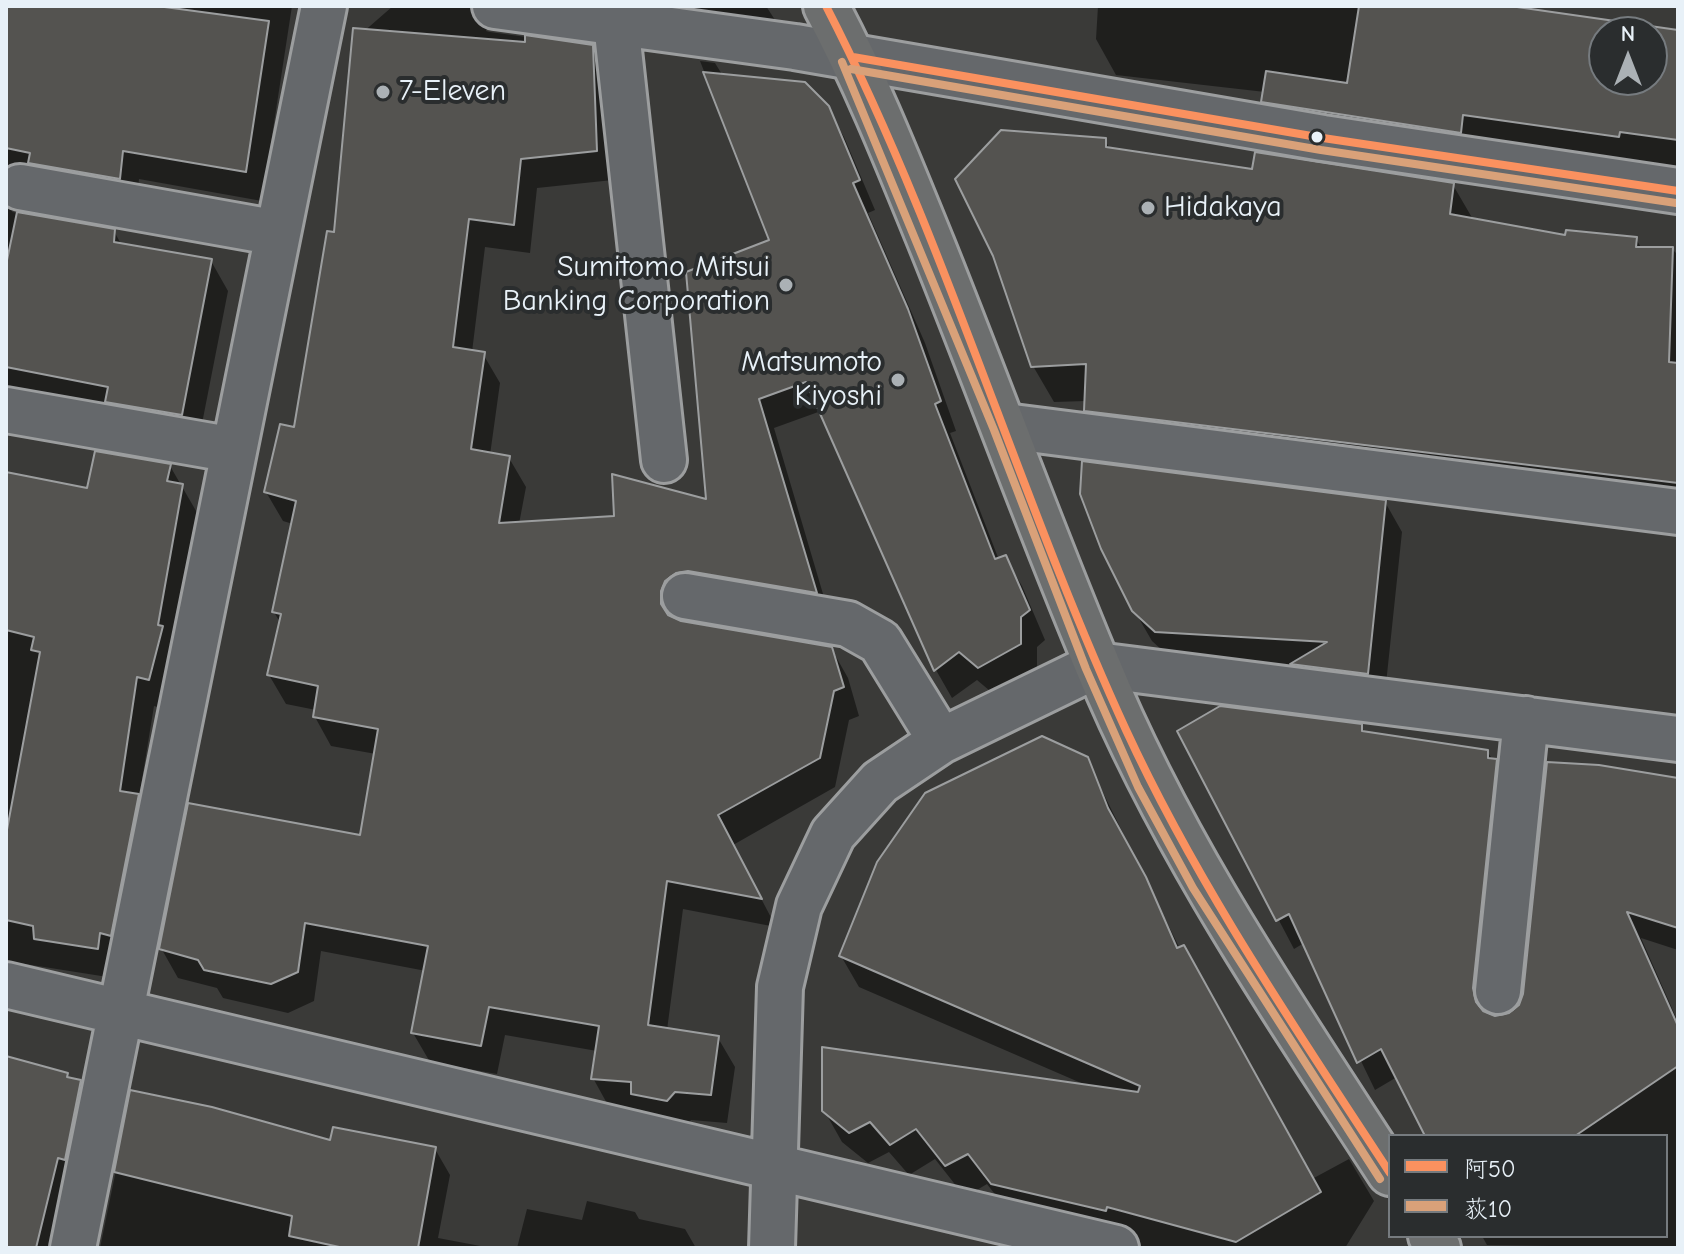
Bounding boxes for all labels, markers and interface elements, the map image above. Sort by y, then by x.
north arrow [1588,16,1668,96]
text: N [1621,21,1635,47]
place label: 7-Eleven [399,74,506,110]
marker: 7-Eleven [374,83,392,101]
unlabelled marker [1309,129,1325,145]
place label: Hidakaya [1164,190,1282,226]
marker: Hidakaya [1139,199,1157,217]
place label: Sumitomo Mitsui Banking Corporation [503,250,770,320]
marker: Sumitomo Mitsui Banking Corporation [777,276,795,294]
place label: Matsumoto Kiyoshi [741,345,882,416]
marker: Matsumoto Kiyoshi [889,371,907,389]
legend [1388,1134,1668,1238]
text: 阿50 [1464,1155,1516,1183]
text: 荻10 [1464,1195,1512,1223]

